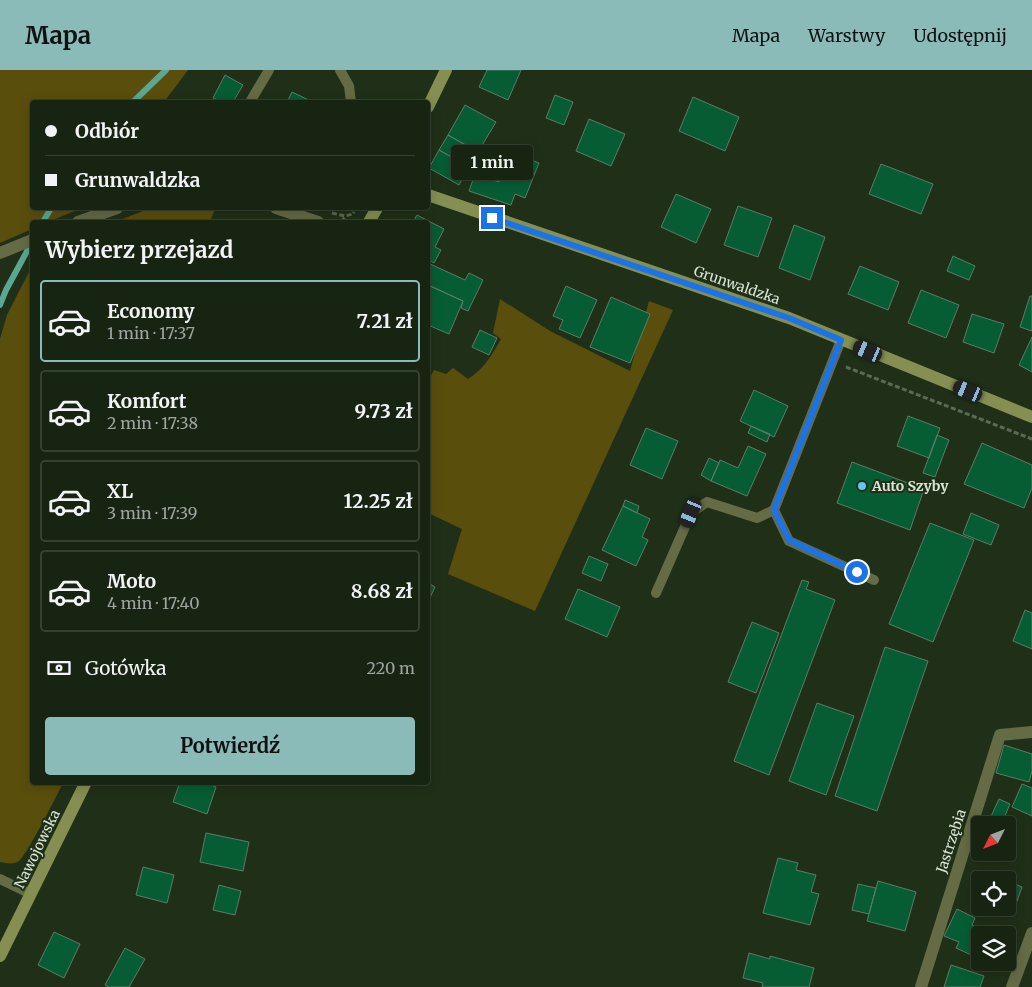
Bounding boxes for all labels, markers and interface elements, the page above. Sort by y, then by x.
text: Mapa [25,20,91,51]
text: Mapa [732,24,780,47]
text: Warstwy [808,24,885,47]
text: Udostępnij [913,24,1007,47]
text: Odbiór [75,119,139,143]
callout: 1 min [451,146,533,180]
text: 1 min [470,152,514,172]
text: Grunwaldzka [75,168,200,192]
route end [481,207,503,229]
text: Wybierz przejazd [45,236,233,264]
street label: Grunwaldzka [691,262,783,308]
icon: car [47,299,92,344]
text: Economy [107,299,195,323]
text: 7.21 zł [357,309,413,333]
text: 1 min · 17:37 [107,323,195,343]
car [851,338,884,364]
car [951,378,984,404]
icon: car [47,389,92,434]
text: Komfort [107,389,186,413]
text: 9.73 zł [355,399,413,423]
text: 2 min · 17:38 [107,413,198,433]
place label: Auto Szyby [871,477,949,495]
icon: car [47,479,92,524]
text: XL [107,479,133,503]
marker: Auto Szyby [856,480,868,492]
text: 12.25 zł [343,489,413,513]
car [678,496,703,530]
text: 3 min · 17:39 [107,503,197,523]
route start [846,561,868,583]
icon: car [47,569,92,614]
text: Moto [107,569,156,593]
text: 8.68 zł [351,579,413,603]
text: 4 min · 17:40 [107,593,199,613]
icon: cash [45,654,73,682]
text: Gotówka [85,656,166,680]
text: 220 m [367,658,415,678]
button: Potwierdź [45,717,415,775]
street label: Nawojowska [10,806,64,891]
street label: Jastrzębia [932,806,970,876]
north arrow [971,816,1016,861]
map controls [971,816,1016,971]
button: locate [971,871,1016,916]
button: layers [971,926,1016,971]

